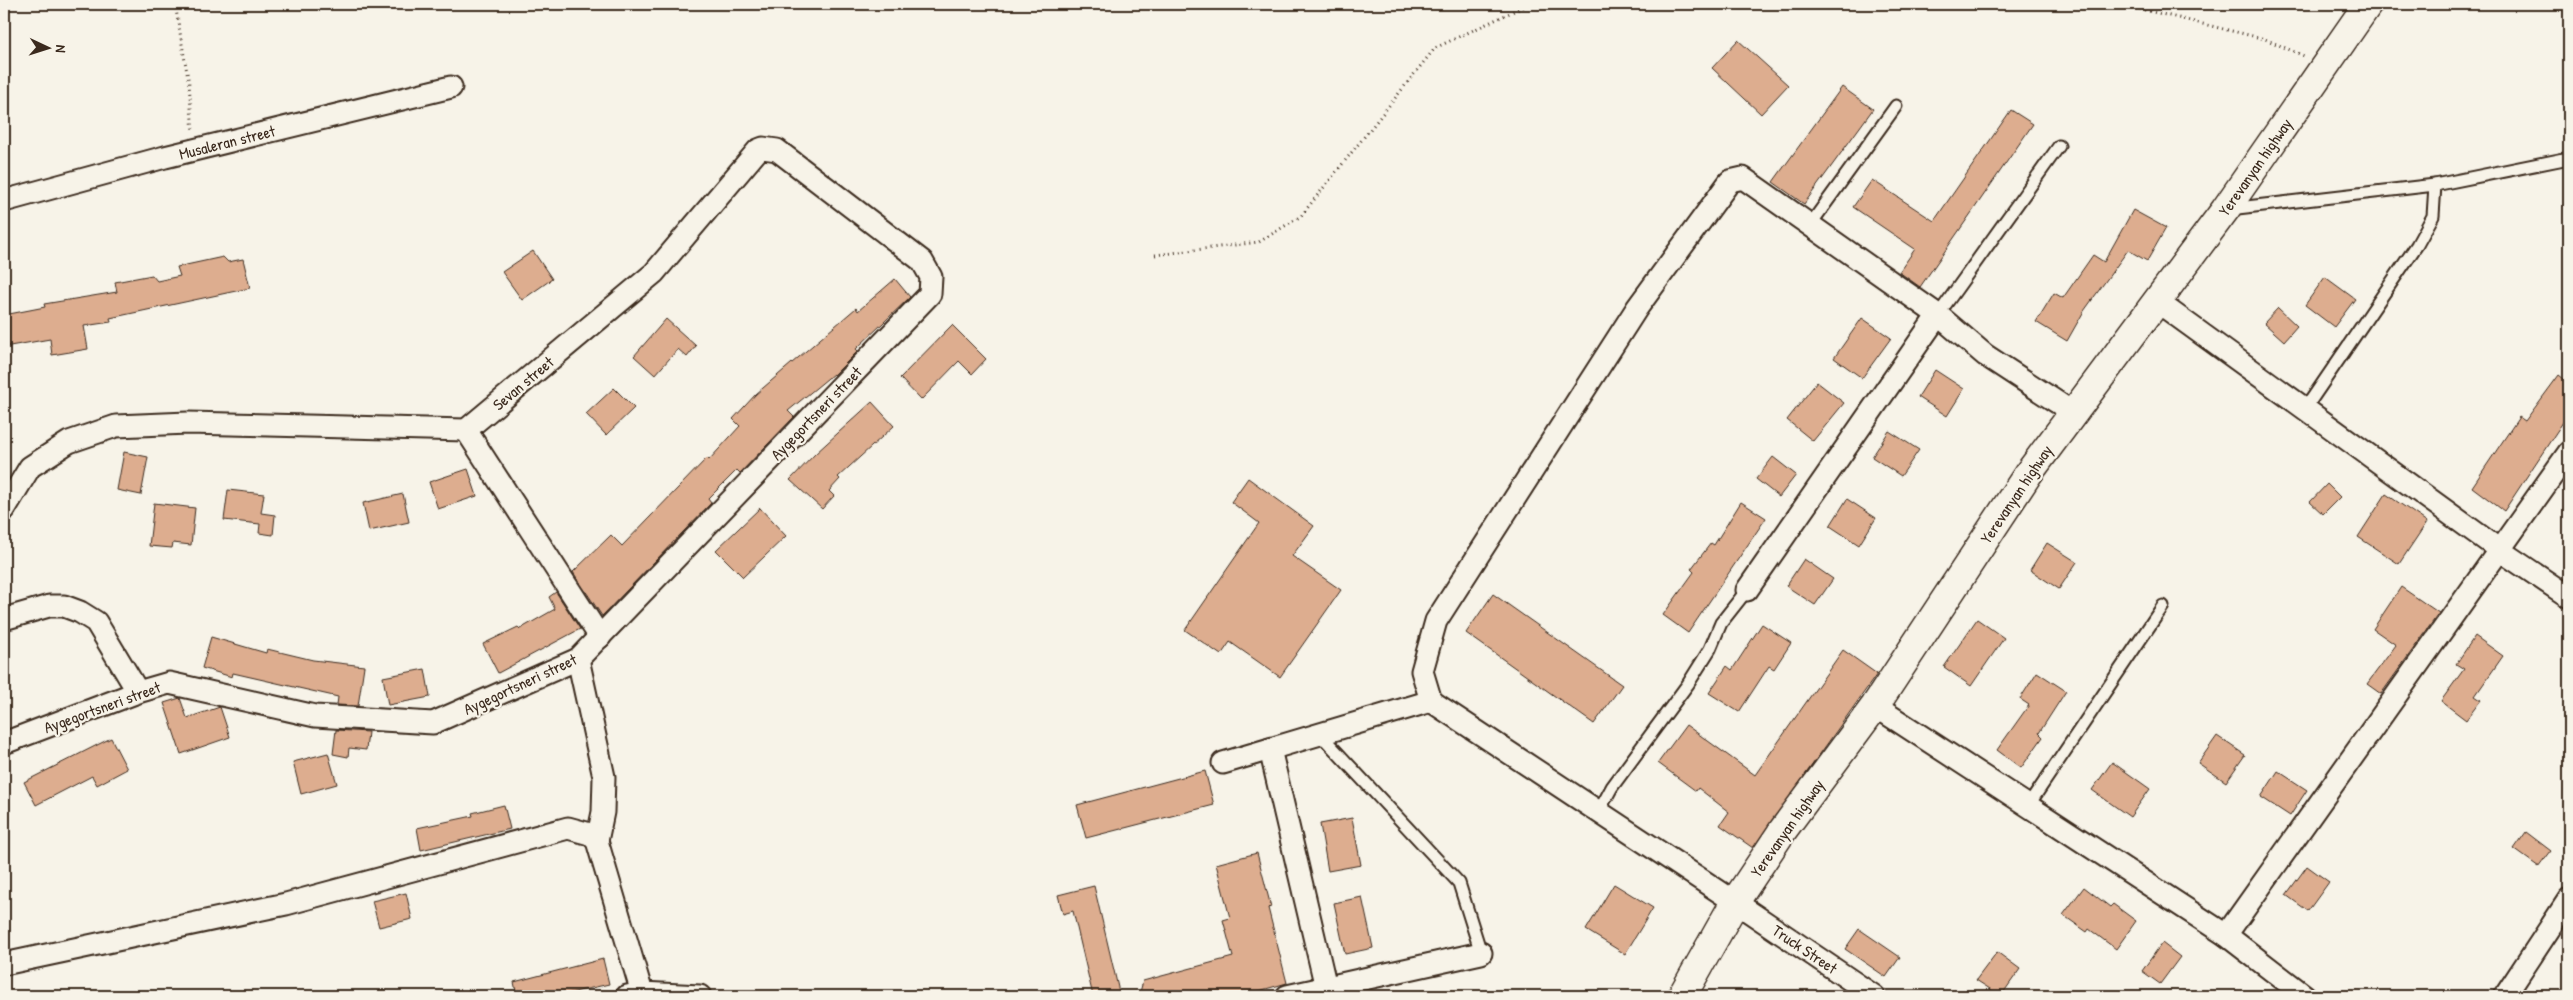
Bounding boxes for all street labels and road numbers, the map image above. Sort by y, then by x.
street label: Yerevanyan highway [2213,114,2297,220]
street label: Musaleran street [177,119,278,165]
street label: Sevan street [488,351,559,415]
street label: Aygegortsneri street [766,361,867,465]
street label: Yerevanyan highway [1975,440,2057,548]
street label: Aygegortsneri street [460,648,581,720]
street label: Aygegortsneri street [41,676,164,738]
street label: Yerevanyan highway [1745,775,1829,881]
street label: Truck Street [1768,919,1842,979]

